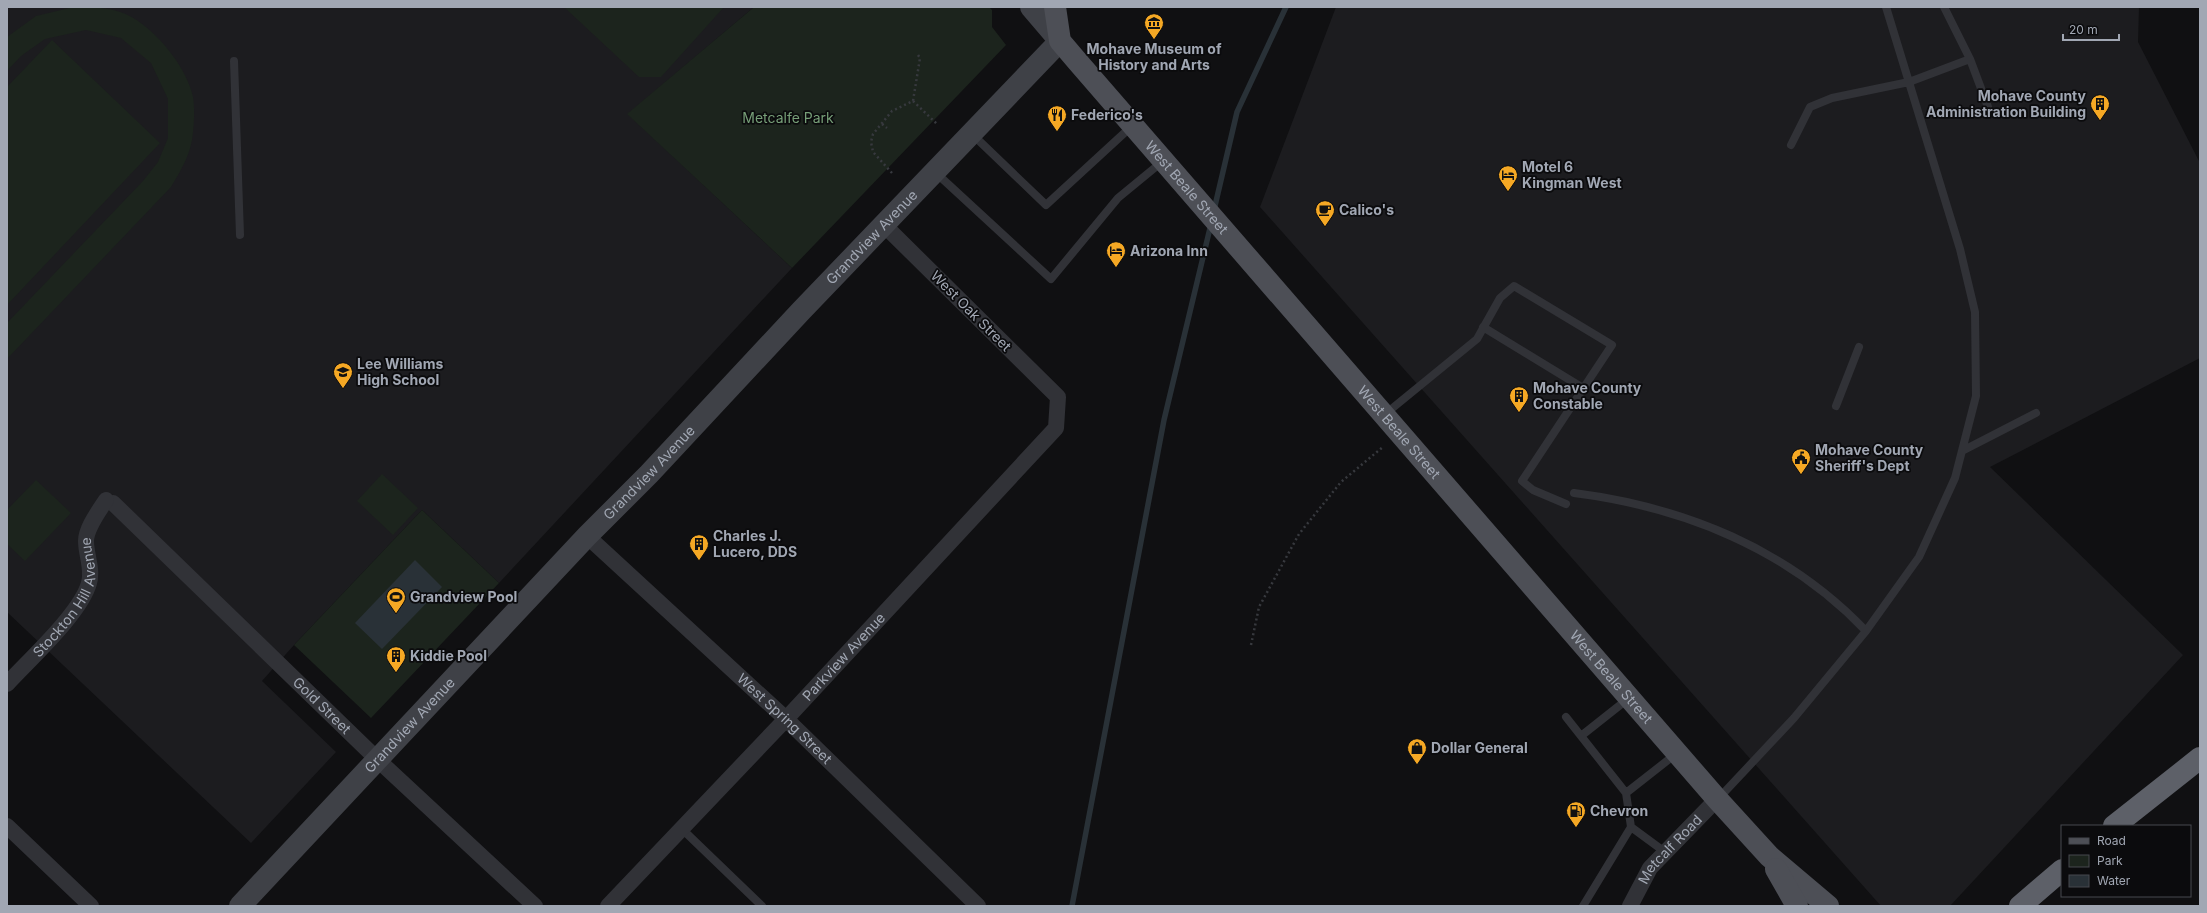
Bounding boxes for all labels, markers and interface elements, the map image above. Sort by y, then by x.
museum icon: Mohave Museum of History and Arts [1143,12,1165,40]
scale bar [2063,16,2119,42]
text: 20 m [2069,22,2098,37]
place label: Mohave Museum of History and Arts [1087,40,1222,73]
place label: Mohave County Administration Building [1926,87,2087,120]
building icon: Mohave County Administration Building [2089,93,2111,121]
restaurant icon: Federico's [1046,104,1068,132]
place label: Federico's [1071,106,1143,123]
park label: Metcalfe Park [742,109,834,126]
street label: West Beale Street [1142,137,1232,237]
place label: Motel 6 Kingman West [1522,158,1622,191]
hotel icon: Motel 6 Kingman West [1497,164,1519,192]
street label: Grandview Avenue [822,186,921,288]
cafe icon: Calico's [1314,199,1336,227]
place label: Calico's [1339,201,1394,218]
hotel icon: Arizona Inn [1105,240,1127,268]
place label: Arizona Inn [1130,242,1208,259]
street label: West Oak Street [928,267,1015,355]
place label: Lee Williams High School [357,355,444,388]
school or university icon: Lee Williams High School [332,361,354,389]
place label: Mohave County Constable [1533,379,1642,412]
street label: West Beale Street [1354,382,1445,482]
building icon: Mohave County Constable [1508,385,1530,413]
street label: Grandview Avenue [599,422,698,523]
place label: Mohave County Sheriff's Dept [1815,441,1924,474]
public building icon: Mohave County Sheriff's Dept [1790,447,1812,475]
place label: Charles J. Lucero, DDS [713,527,797,560]
building icon: Charles J. Lucero, DDS [688,533,710,561]
street label: Stockton Hill Avenue [29,537,98,660]
sports icon: Grandview Pool [385,586,407,614]
place label: Grandview Pool [410,588,517,605]
street label: Parkview Avenue [798,609,888,704]
street label: West Beale Street [1567,627,1657,727]
building icon: Kiddie Pool [385,645,407,673]
place label: Kiddie Pool [410,647,487,664]
street label: West Spring Street [734,669,836,767]
street label: Gold Street [290,673,355,737]
street label: Grandview Avenue [361,674,458,776]
shop icon: Dollar General [1406,737,1428,765]
place label: Dollar General [1431,739,1528,756]
fuel station icon: Chevron [1565,800,1587,828]
place label: Chevron [1590,802,1648,819]
street label: Metcalf Road [1634,811,1705,887]
legend [2061,825,2191,897]
text: Road [2097,833,2126,848]
text: Park [2097,853,2123,868]
text: Water [2097,873,2131,888]

